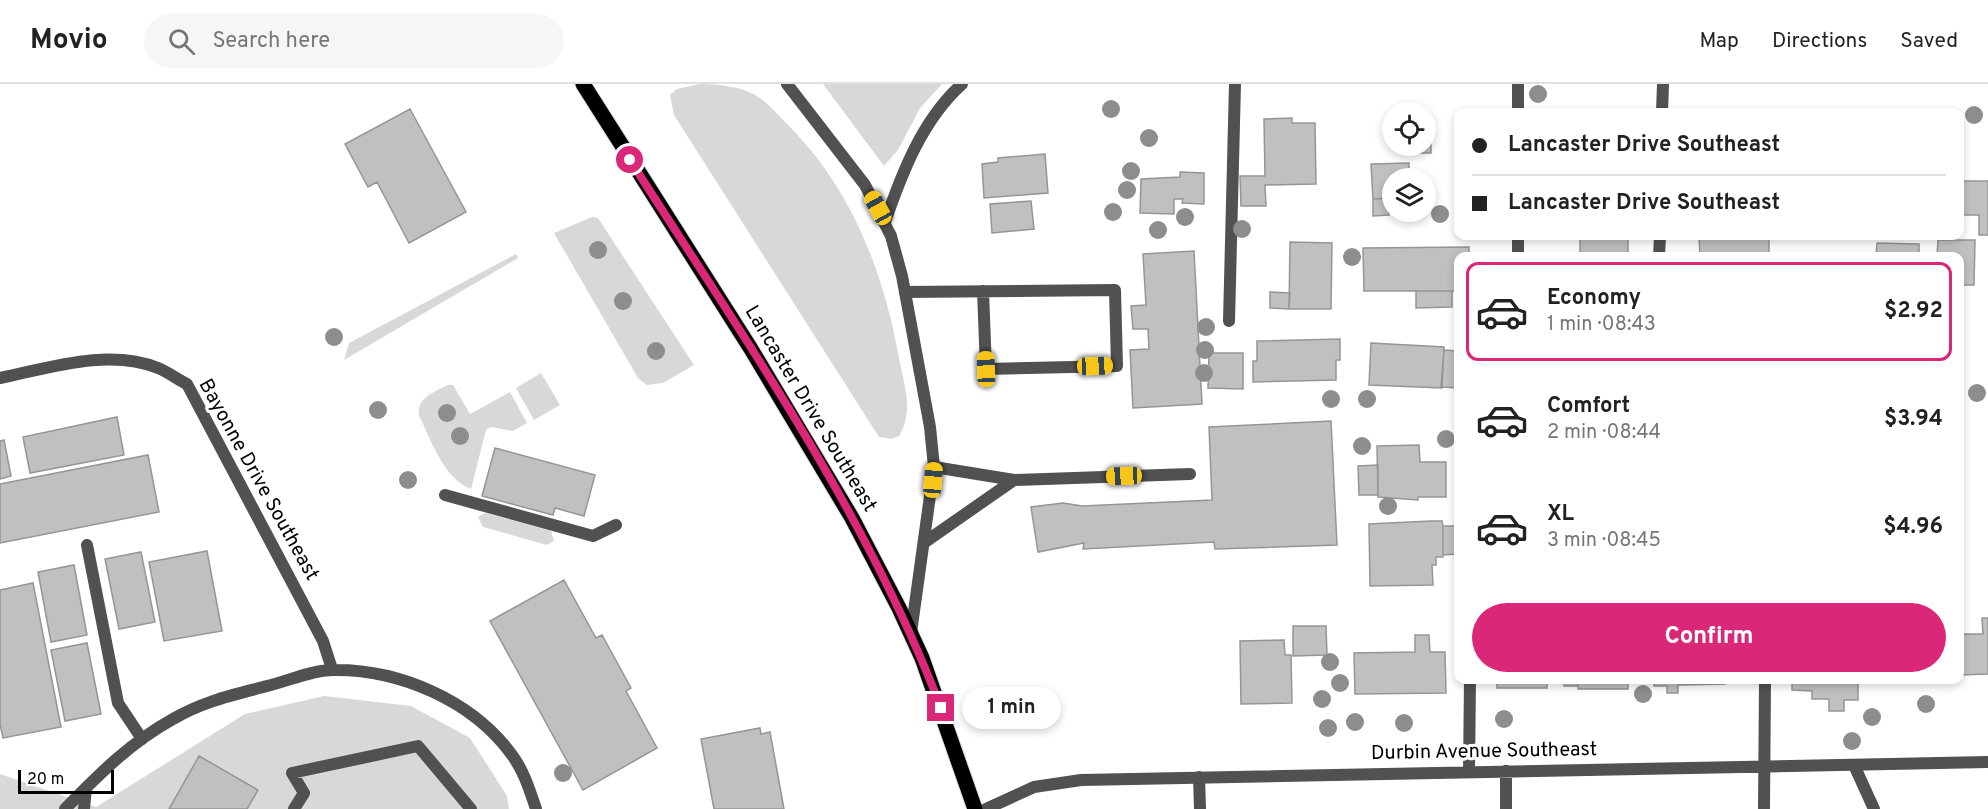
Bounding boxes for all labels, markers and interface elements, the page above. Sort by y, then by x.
search box [144,14,564,68]
text: Movio [30,23,108,59]
icon: search [165,25,198,58]
text: Search here [213,28,330,55]
text: Map [1699,28,1739,55]
text: Directions [1772,28,1867,55]
text: Saved [1900,28,1958,55]
map controls [1382,102,1436,222]
button: locate [1382,102,1436,156]
text: Lancaster Drive Southeast [1508,132,1780,159]
route start [616,146,643,173]
button: layers [1382,168,1436,222]
car [861,188,895,228]
text: Lancaster Drive Southeast [1508,190,1780,217]
icon: car [1475,285,1529,339]
text: Economy [1547,285,1641,312]
text: $2.92 [1884,298,1943,325]
street label: Lancaster Drive Southeast [738,301,882,517]
text: 1 min · 08:43 [1547,312,1656,338]
car [976,351,996,387]
car [1077,356,1113,376]
street label: Bayonne Drive Southeast [192,375,324,585]
icon: car [1475,393,1529,447]
text: Comfort [1547,393,1630,420]
text: $3.94 [1884,406,1943,433]
text: 2 min · 08:44 [1547,420,1661,446]
car [922,461,944,499]
car [1106,466,1142,486]
icon: car [1475,501,1529,555]
text: XL [1547,501,1574,528]
text: $4.96 [1883,514,1943,541]
text: 3 min · 08:45 [1547,528,1661,554]
button: Confirm [1472,603,1946,672]
callout: 1 min [962,687,1061,729]
route end [927,694,954,721]
text: 1 min [987,695,1036,721]
street label: Durbin Avenue Southeast [1371,737,1597,767]
scale bar [18,767,114,794]
text: 20 m [27,770,64,790]

